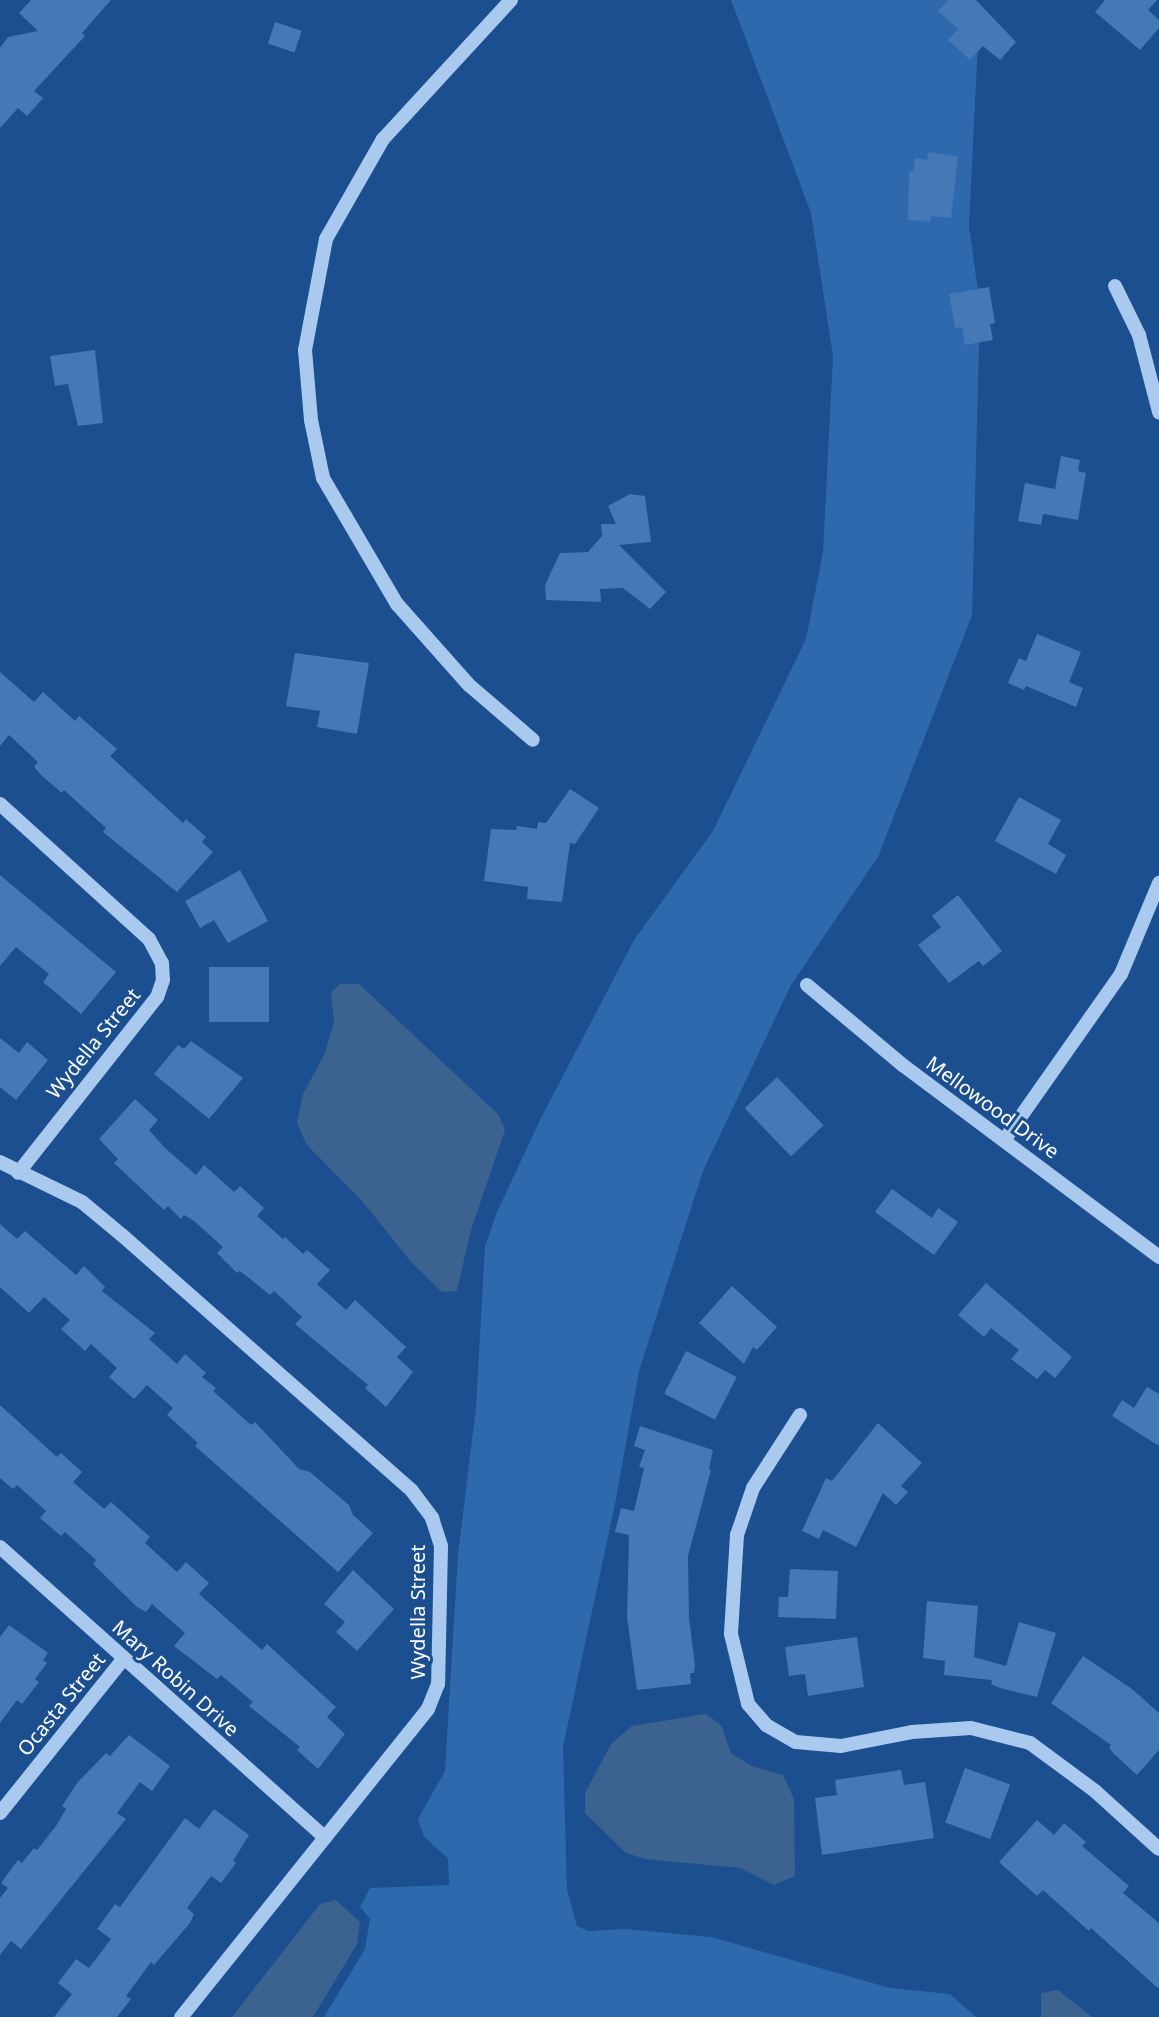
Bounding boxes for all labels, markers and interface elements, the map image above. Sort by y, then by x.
street label: Wydella Street [41,983,145,1103]
street label: Mellowood Drive [922,1051,1064,1163]
street label: Wydella Street [405,1545,429,1679]
street label: Mary Robin Drive [108,1615,244,1741]
street label: Ocasta Street [12,1648,110,1760]

